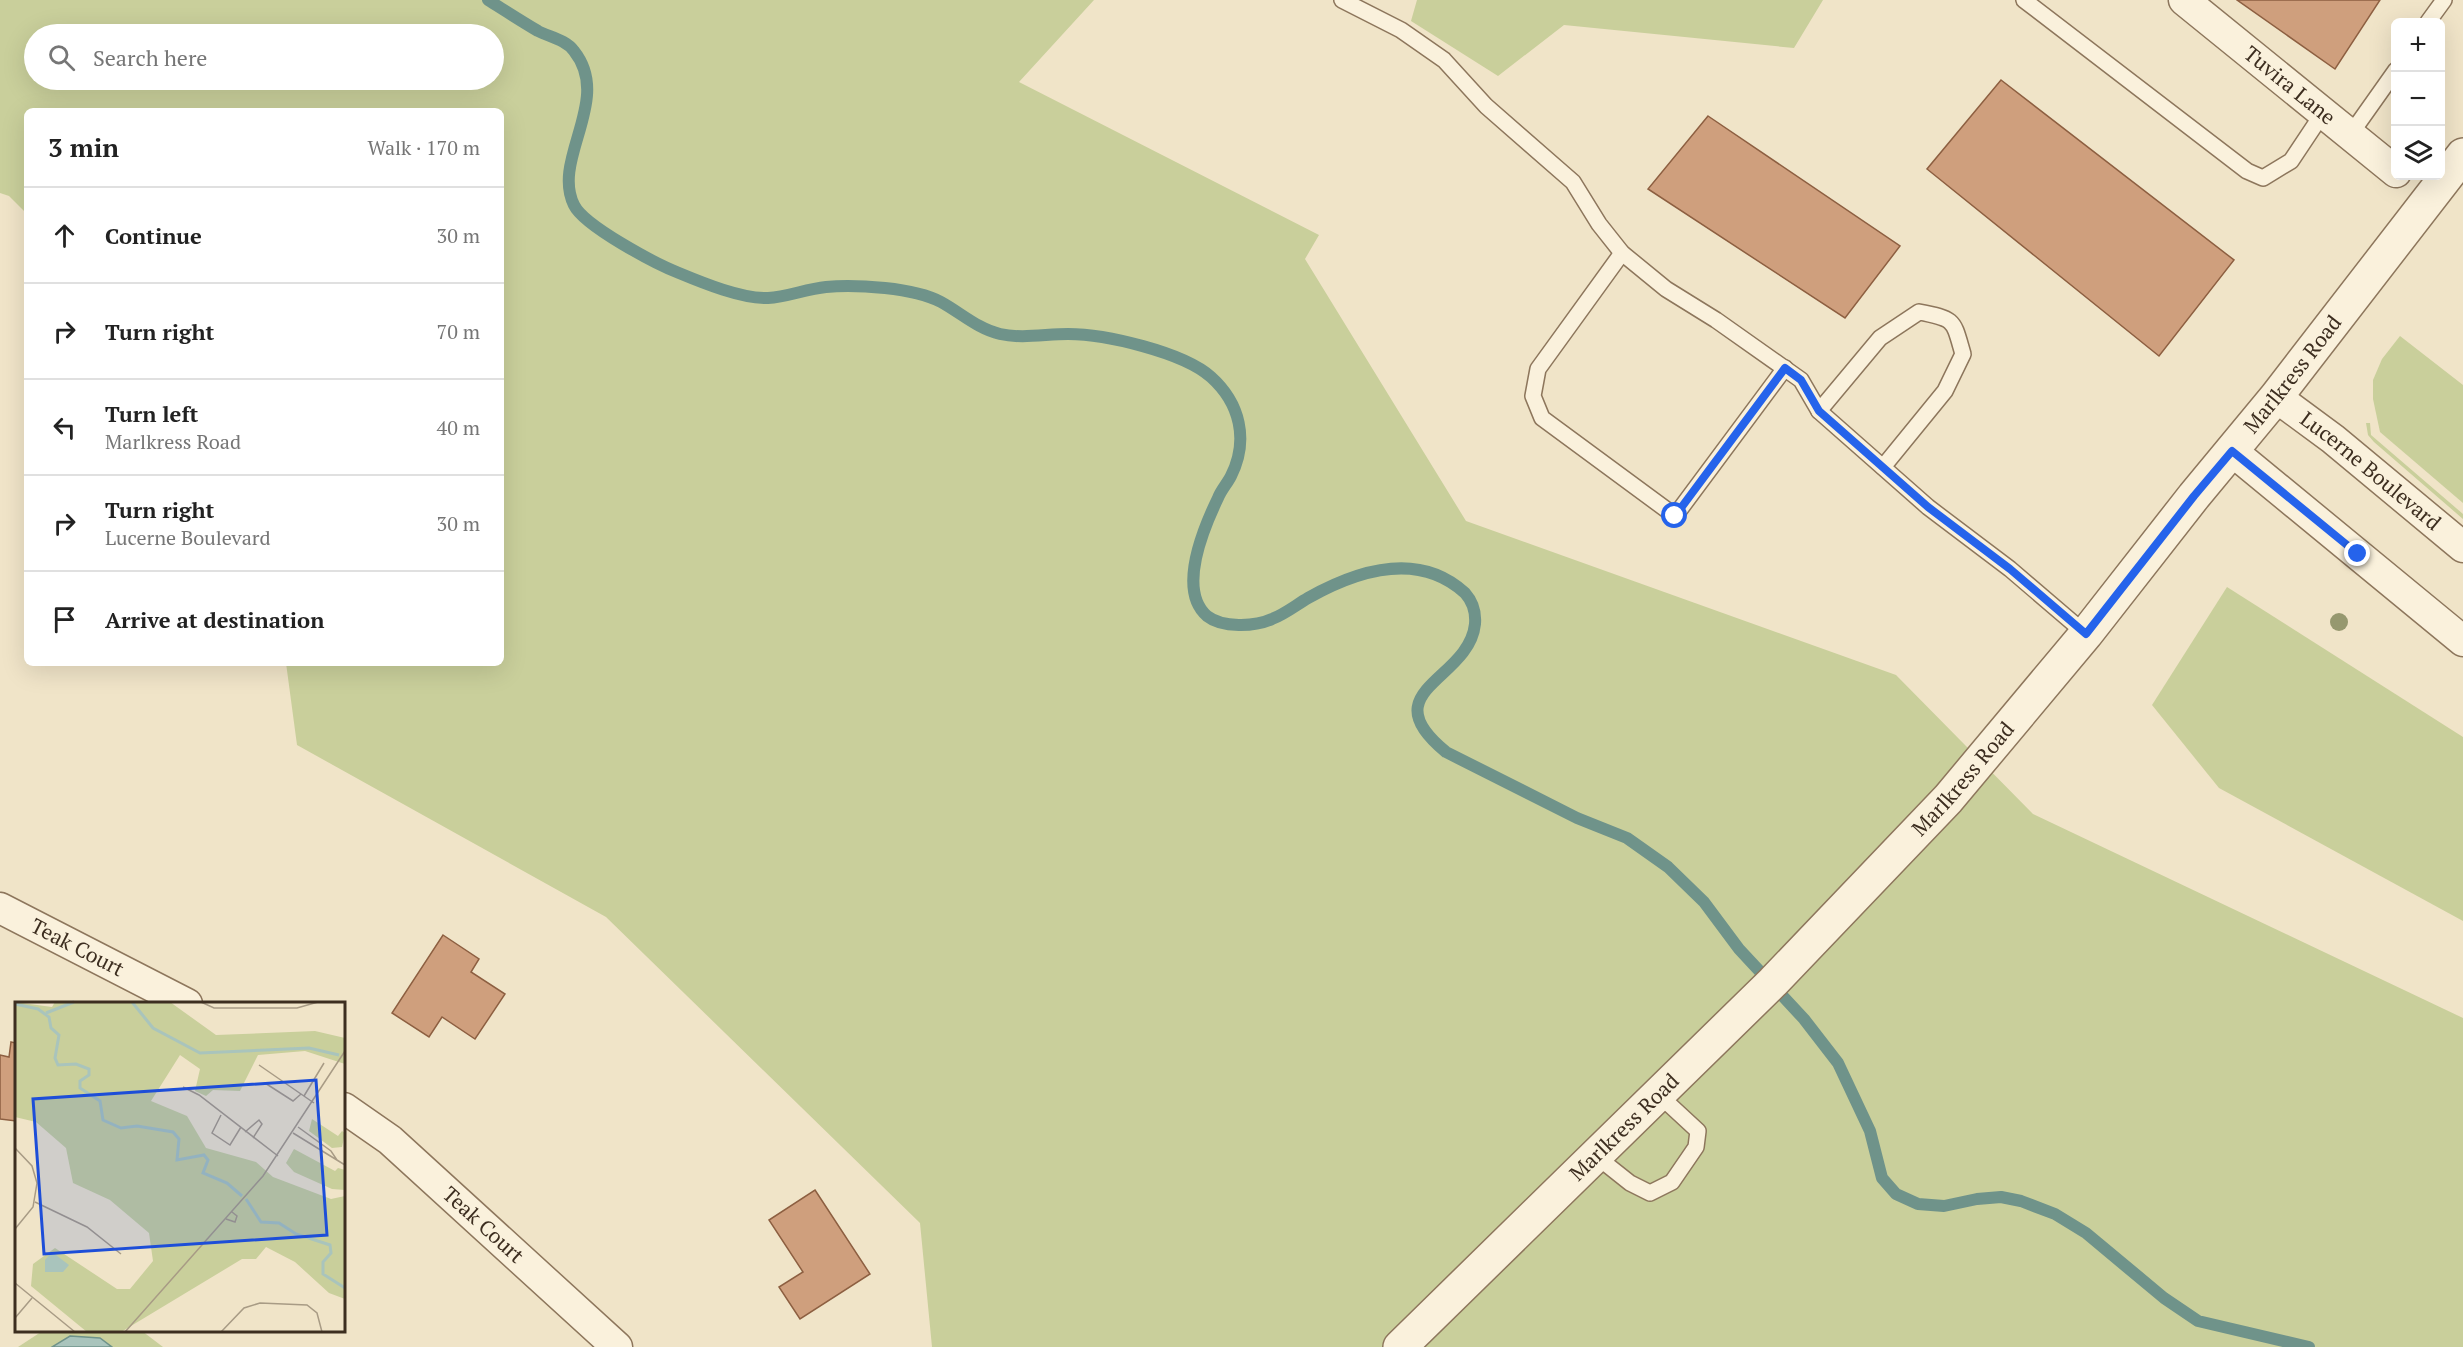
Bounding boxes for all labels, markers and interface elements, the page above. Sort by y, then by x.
map controls [2391,18,2445,180]
button: + [2391,18,2445,72]
search box [24,24,504,90]
street label: Tuvira Lane [2239,39,2342,131]
icon: search [45,41,78,74]
text: Search here [93,43,207,72]
button: − [2391,72,2445,126]
button: layers [2391,126,2445,180]
text: 3 min [48,130,119,164]
text: Walk · 170 m [368,134,480,161]
icon: ahead [48,219,81,252]
text: Continue [105,221,202,250]
text: 30 m [437,222,480,249]
street label: Marlkress Road [2237,309,2347,439]
icon: right [48,315,81,348]
text: Turn right [105,317,214,346]
text: 70 m [437,318,480,345]
text: Turn left [105,399,198,428]
street label: Lucerne Boulevard [2295,405,2448,536]
icon: left [48,411,81,444]
text: 40 m [437,414,480,441]
text: Marlkress Road [105,428,241,455]
text: Turn right [105,495,214,524]
route start [1661,502,1687,528]
icon: right [48,507,81,540]
text: 30 m [437,510,480,537]
text: Lucerne Boulevard [105,524,271,551]
route end [2344,540,2370,566]
icon: arrive [48,603,81,636]
text: Arrive at destination [105,605,324,634]
street label: Marlkress Road [1905,715,2020,842]
street label: Teak Court [26,911,130,983]
inset map [15,1002,345,1332]
street label: Marlkress Road [1563,1066,1685,1187]
street label: Teak Court [437,1180,531,1269]

